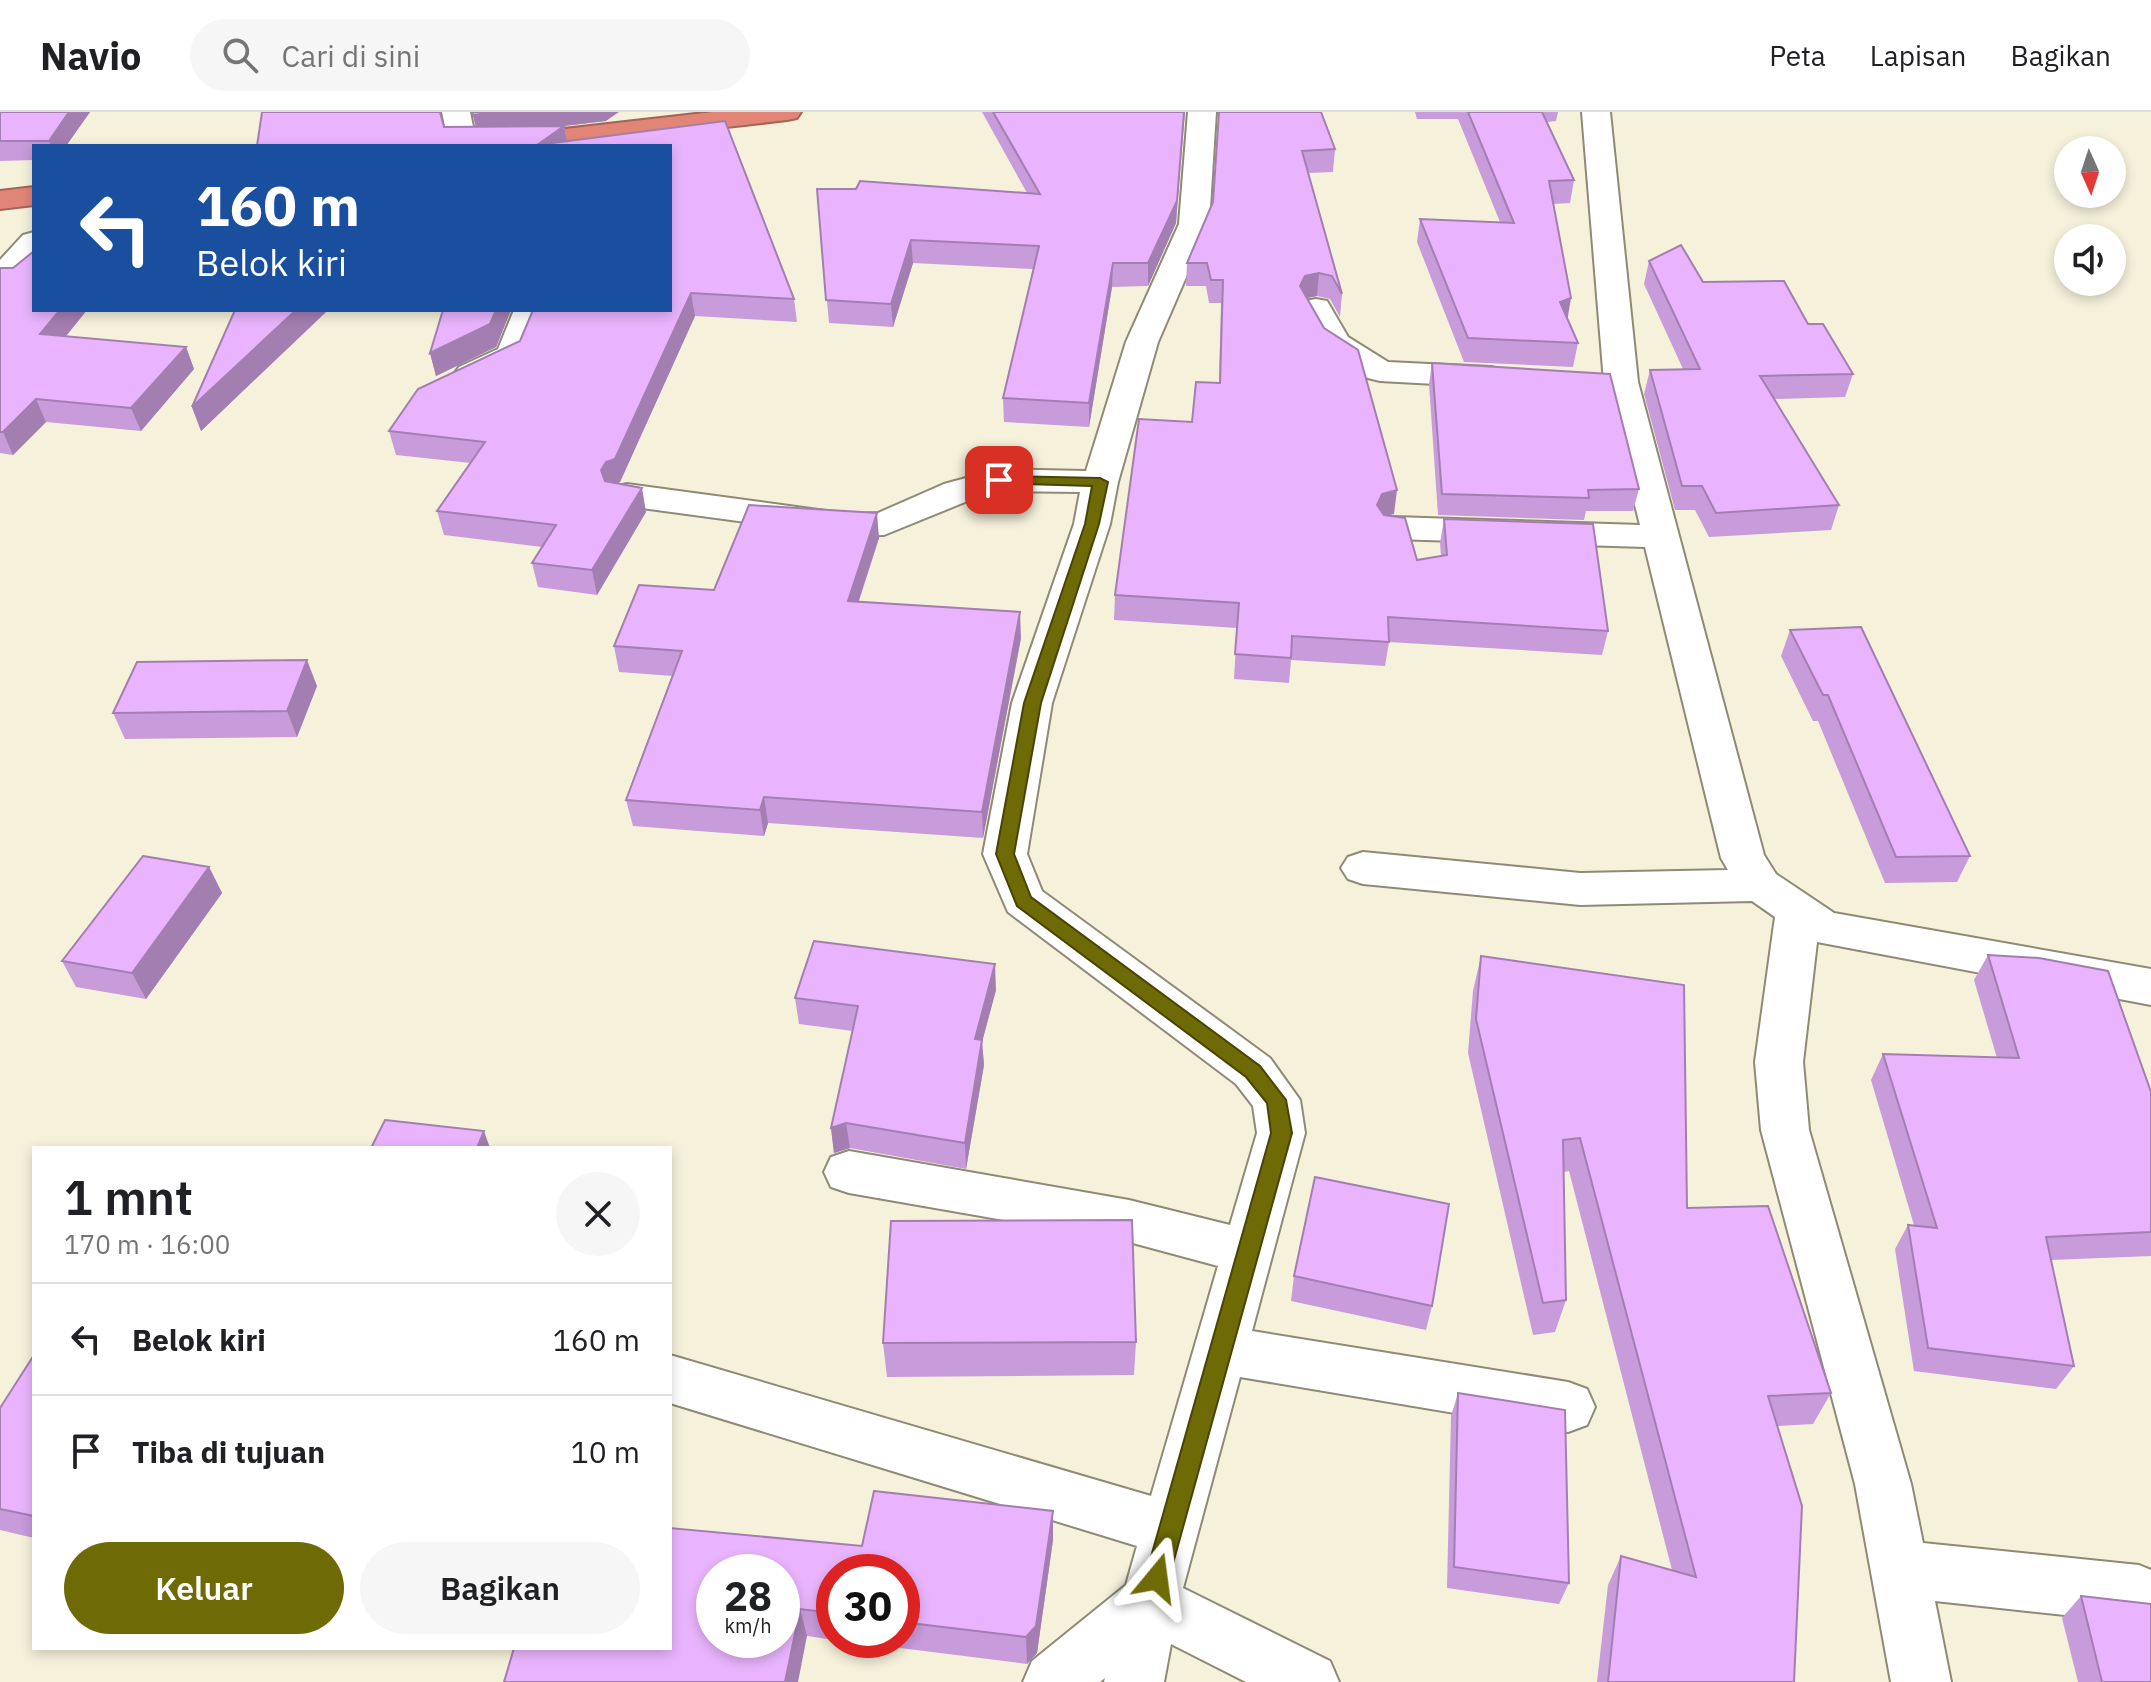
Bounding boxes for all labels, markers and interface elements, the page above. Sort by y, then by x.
search box [190,19,750,91]
text: Navio [40,31,142,80]
icon: search [218,33,262,77]
text: Cari di sini [282,36,420,75]
text: Peta [1769,37,1826,74]
text: Lapisan [1870,37,1967,74]
text: Bagikan [2011,37,2111,74]
north arrow [2054,136,2126,208]
map controls [2054,136,2126,296]
text: 160 m [196,169,360,241]
icon: left [64,176,168,280]
button: sound [2054,224,2126,296]
text: Belok kiri [196,239,347,286]
pin [965,446,1033,514]
icon: arrive [977,458,1021,502]
text: 1 mnt [64,1166,193,1228]
button: close [556,1172,640,1256]
text: 170 m · 16:00 [64,1227,230,1261]
icon: left [64,1317,108,1361]
text: Belok kiri [132,1320,266,1359]
text: 160 m [553,1320,640,1359]
icon: arrive [64,1429,108,1473]
text: Tiba di tujuan [132,1432,325,1471]
text: 10 m [571,1432,640,1471]
position arrow [1115,1536,1199,1620]
button: Keluar [64,1542,344,1634]
button: Bagikan [360,1542,640,1634]
speed limit sign: 30 [816,1554,920,1658]
text: 28 [724,1570,772,1622]
text: km/h [724,1612,772,1639]

